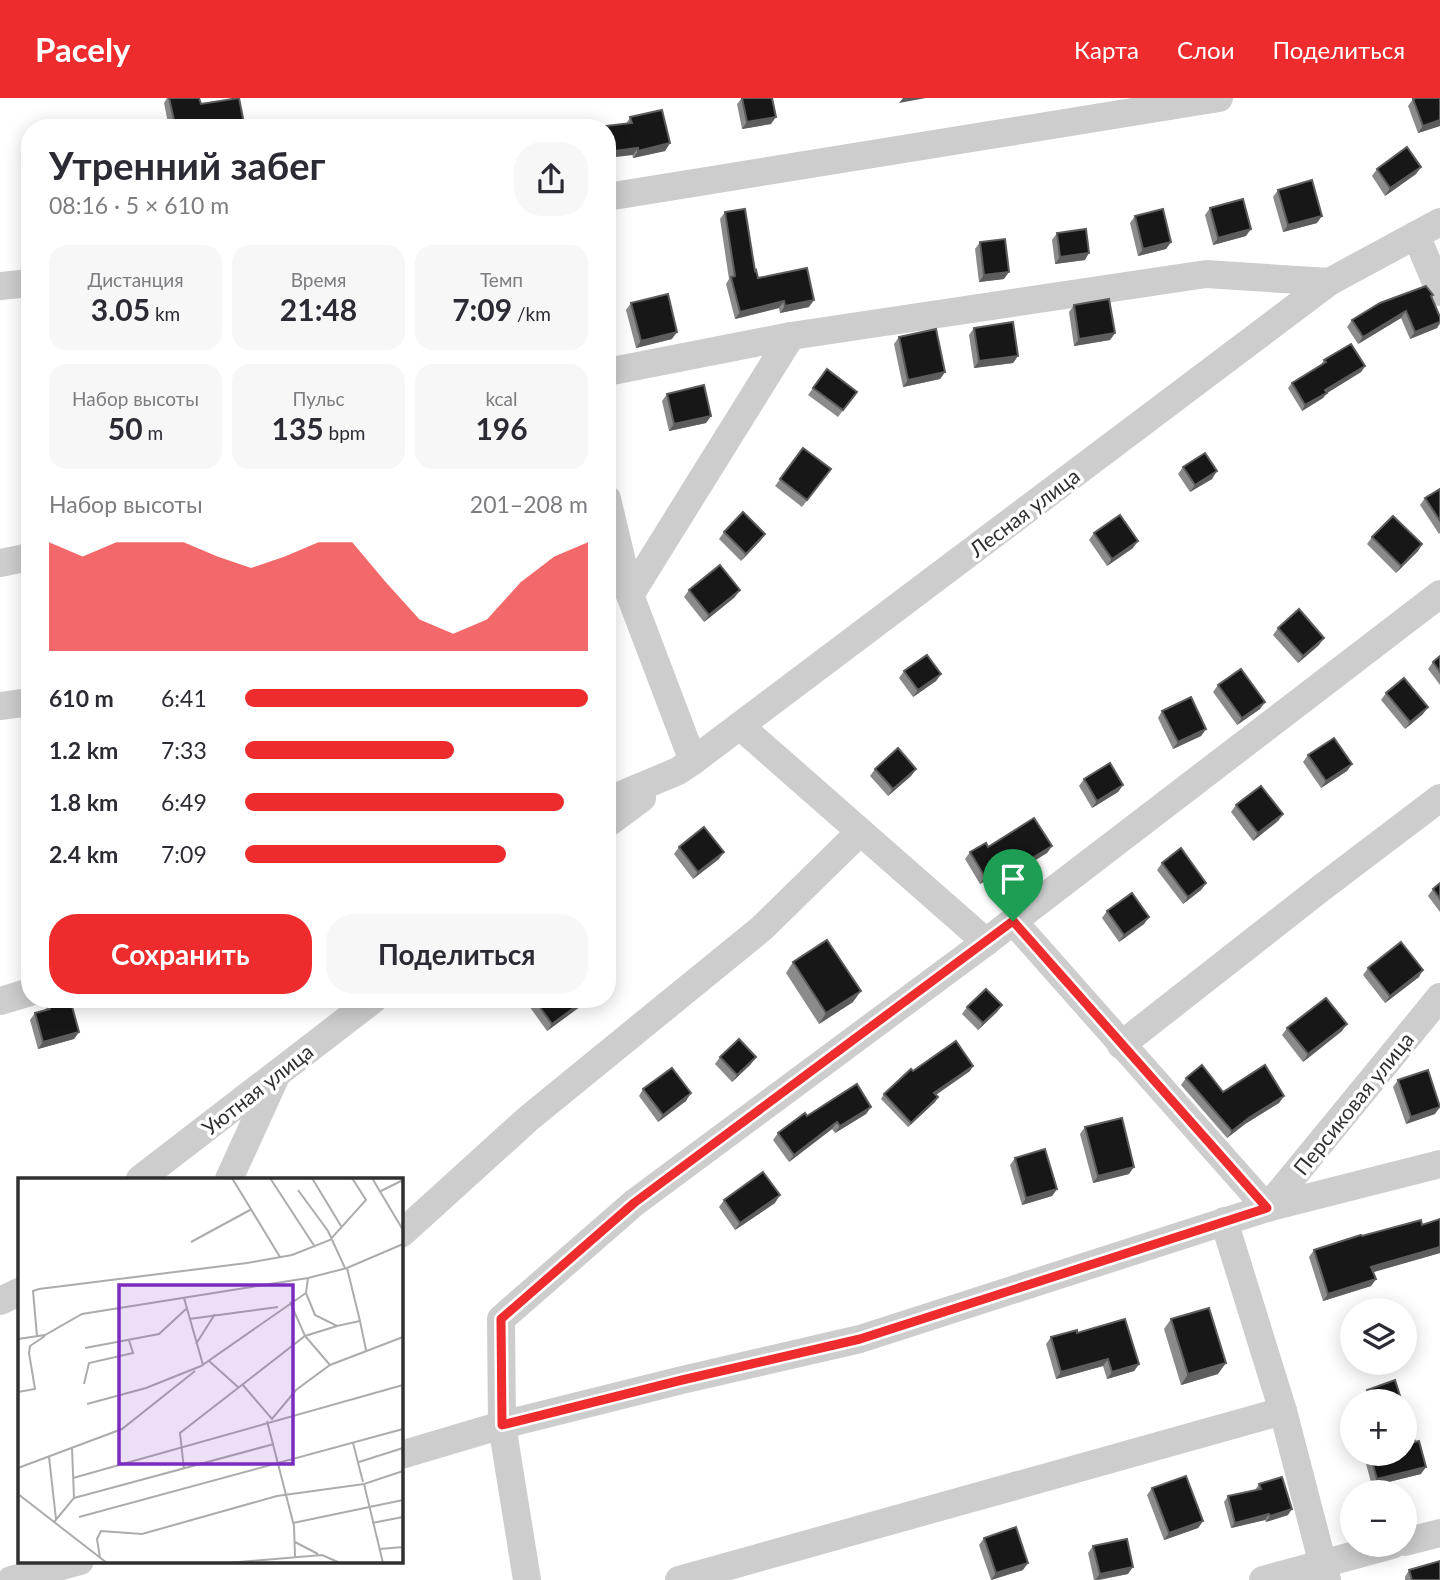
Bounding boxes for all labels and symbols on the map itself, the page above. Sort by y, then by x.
street label: Лесная улица [963,462,1084,562]
pin [983,849,1043,921]
street label: Персиковая улица [1288,1027,1418,1179]
street label: Уютная улица [197,1038,317,1140]
inset map [18,1178,402,1562]

